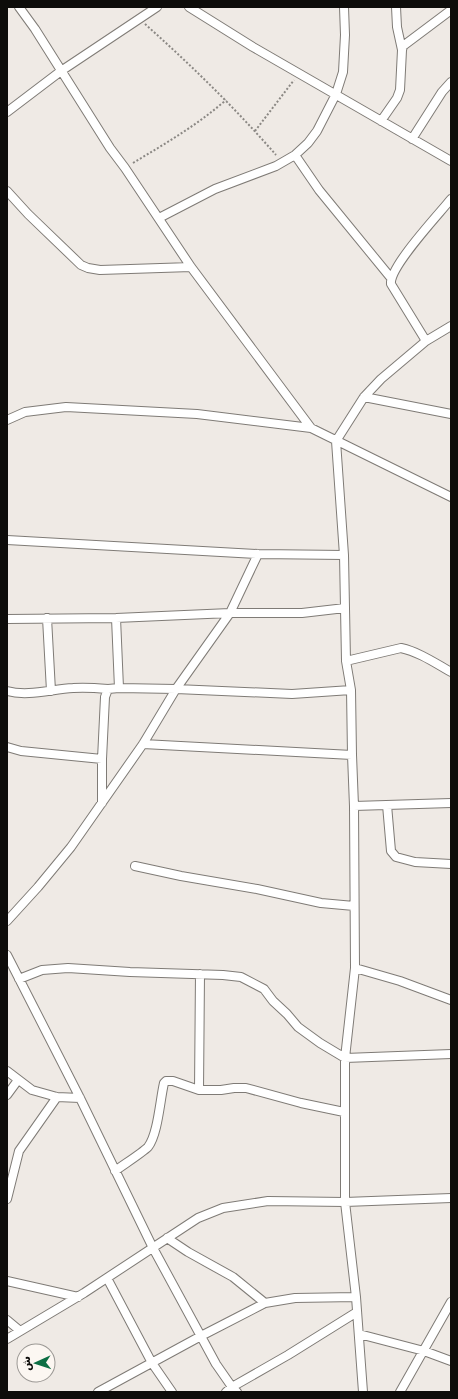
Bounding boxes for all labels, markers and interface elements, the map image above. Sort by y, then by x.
north arrow [16,1343,56,1383]
text: ش [20,1356,33,1371]

